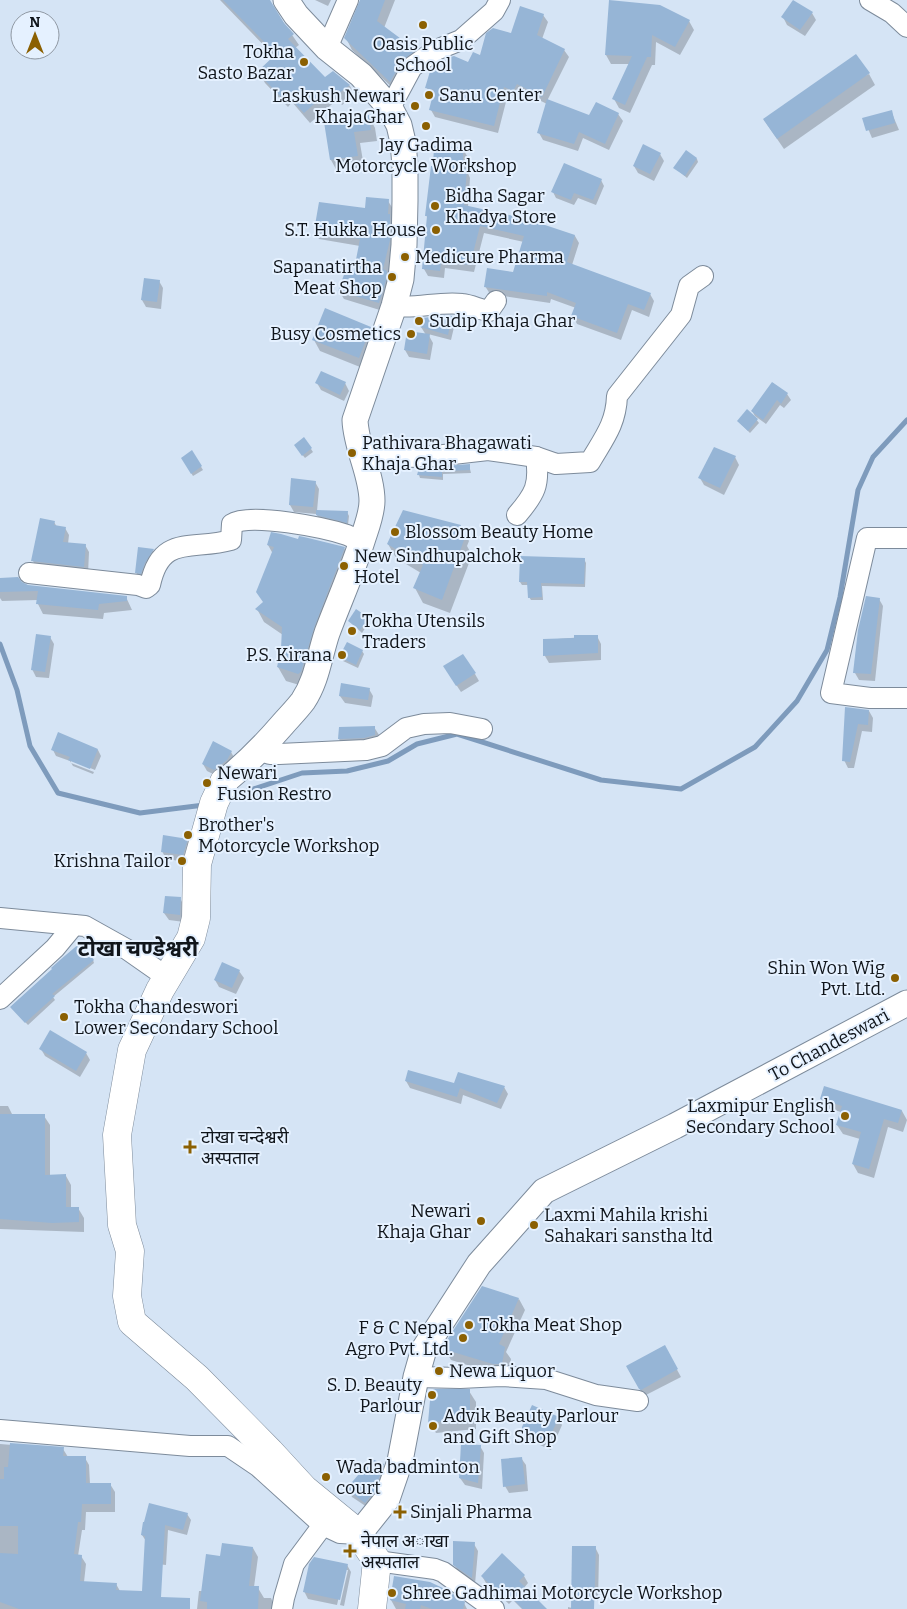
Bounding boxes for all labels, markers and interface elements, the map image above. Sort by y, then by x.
north arrow [10,10,60,60]
text: N [30,14,41,31]
marker: Oasis Public School [417,19,429,31]
place label: Oasis Public School [373,33,473,76]
place label: Tokha Sasto Bazar [197,41,294,84]
marker: Tokha Sasto Bazar [298,56,310,68]
place label: Sanu Center [439,84,542,106]
place label: Laskush Newari KhajaGhar [272,85,405,128]
marker: Sanu Center [423,89,435,101]
marker: Laskush Newari KhajaGhar [409,100,421,112]
marker: Jay Gadima Motorcycle Workshop [420,120,432,132]
place label: Jay Gadima Motorcycle Workshop [335,134,517,177]
place label: Bidha Sagar Khadya Store [445,185,556,228]
marker: Bidha Sagar Khadya Store [429,200,441,212]
place label: S.T. Hukka House [284,219,426,241]
marker: S.T. Hukka House [430,224,442,236]
place label: Medicure Pharma [415,246,564,268]
marker: Medicure Pharma [399,251,411,263]
place label: Sapanatirtha Meat Shop [273,256,382,299]
marker: Sapanatirtha Meat Shop [386,271,398,283]
place label: Sudip Khaja Ghar [429,310,575,332]
marker: Sudip Khaja Ghar [413,315,425,327]
place label: Busy Cosmetics [270,323,401,345]
marker: Busy Cosmetics [405,328,417,340]
place label: Pathivara Bhagawati Khaja Ghar [362,432,532,475]
marker: Pathivara Bhagawati Khaja Ghar [346,447,358,459]
place label: Blossom Beauty Home [405,521,593,543]
marker: Blossom Beauty Home [389,526,401,538]
place label: New Sindhupalchok Hotel [354,545,523,588]
marker: New Sindhupalchok Hotel [338,560,350,572]
place label: Tokha Utensils Traders [362,610,485,653]
marker: Tokha Utensils Traders [346,625,358,637]
place label: P.S. Kirana [246,644,332,666]
marker: P.S. Kirana [336,649,348,661]
place label: Newari Fusion Restro [217,762,332,805]
marker: Newari Fusion Restro [201,777,213,789]
place label: Brother's Motorcycle Workshop [198,814,379,857]
marker: Brother's Motorcycle Workshop [182,829,194,841]
place label: Krishna Tailor [54,850,172,872]
marker: Krishna Tailor [176,855,188,867]
district label: टोखा चण्डेश्वरी [78,935,199,962]
place label: Shin Won Wig Pvt. Ltd. [767,957,885,1000]
marker: Shin Won Wig Pvt. Ltd. [889,972,901,984]
place label: Tokha Chandeswori Lower Secondary School [74,996,278,1039]
street label: To Chandeswari [765,1004,893,1086]
marker: Tokha Chandeswori Lower Secondary School [58,1011,70,1023]
place label: Laxmipur English Secondary School [686,1095,835,1138]
marker: Laxmipur English Secondary School [839,1110,851,1122]
place label: टोखा चन्देश्वरी अस्पताल [201,1126,289,1169]
marker: टोखा चन्देश्वरी अस्पताल [183,1140,197,1154]
place label: Newari Khaja Ghar [377,1200,471,1243]
place label: Laxmi Mahila krishi Sahakari sanstha ltd [544,1204,713,1247]
marker: Newari Khaja Ghar [475,1215,487,1227]
marker: Laxmi Mahila krishi Sahakari sanstha ltd [528,1219,540,1231]
place label: Tokha Meat Shop [479,1314,622,1336]
place label: F & C Nepal Agro Pvt. Ltd. [345,1317,453,1360]
marker: Tokha Meat Shop [463,1319,475,1331]
marker: F & C Nepal Agro Pvt. Ltd. [457,1332,469,1344]
place label: Newa Liquor [449,1360,555,1382]
marker: Newa Liquor [433,1365,445,1377]
place label: S. D. Beauty Parlour [327,1374,422,1417]
marker: S. D. Beauty Parlour [426,1389,438,1401]
place label: Advik Beauty Parlour and Gift Shop [443,1405,618,1448]
marker: Advik Beauty Parlour and Gift Shop [427,1420,439,1432]
place label: Wada badminton court [336,1456,480,1499]
marker: Wada badminton court [320,1471,332,1483]
place label: Sinjali Pharma [410,1501,532,1523]
marker: Sinjali Pharma [394,1506,406,1518]
place label: नेपाल अाखा अस्पताल [361,1530,449,1573]
marker: नेपाल अाखा अस्पताल [343,1544,357,1558]
place label: Shree Gadhimai Motorcycle Workshop [402,1582,722,1604]
marker: Shree Gadhimai Motorcycle Workshop [386,1587,398,1599]

